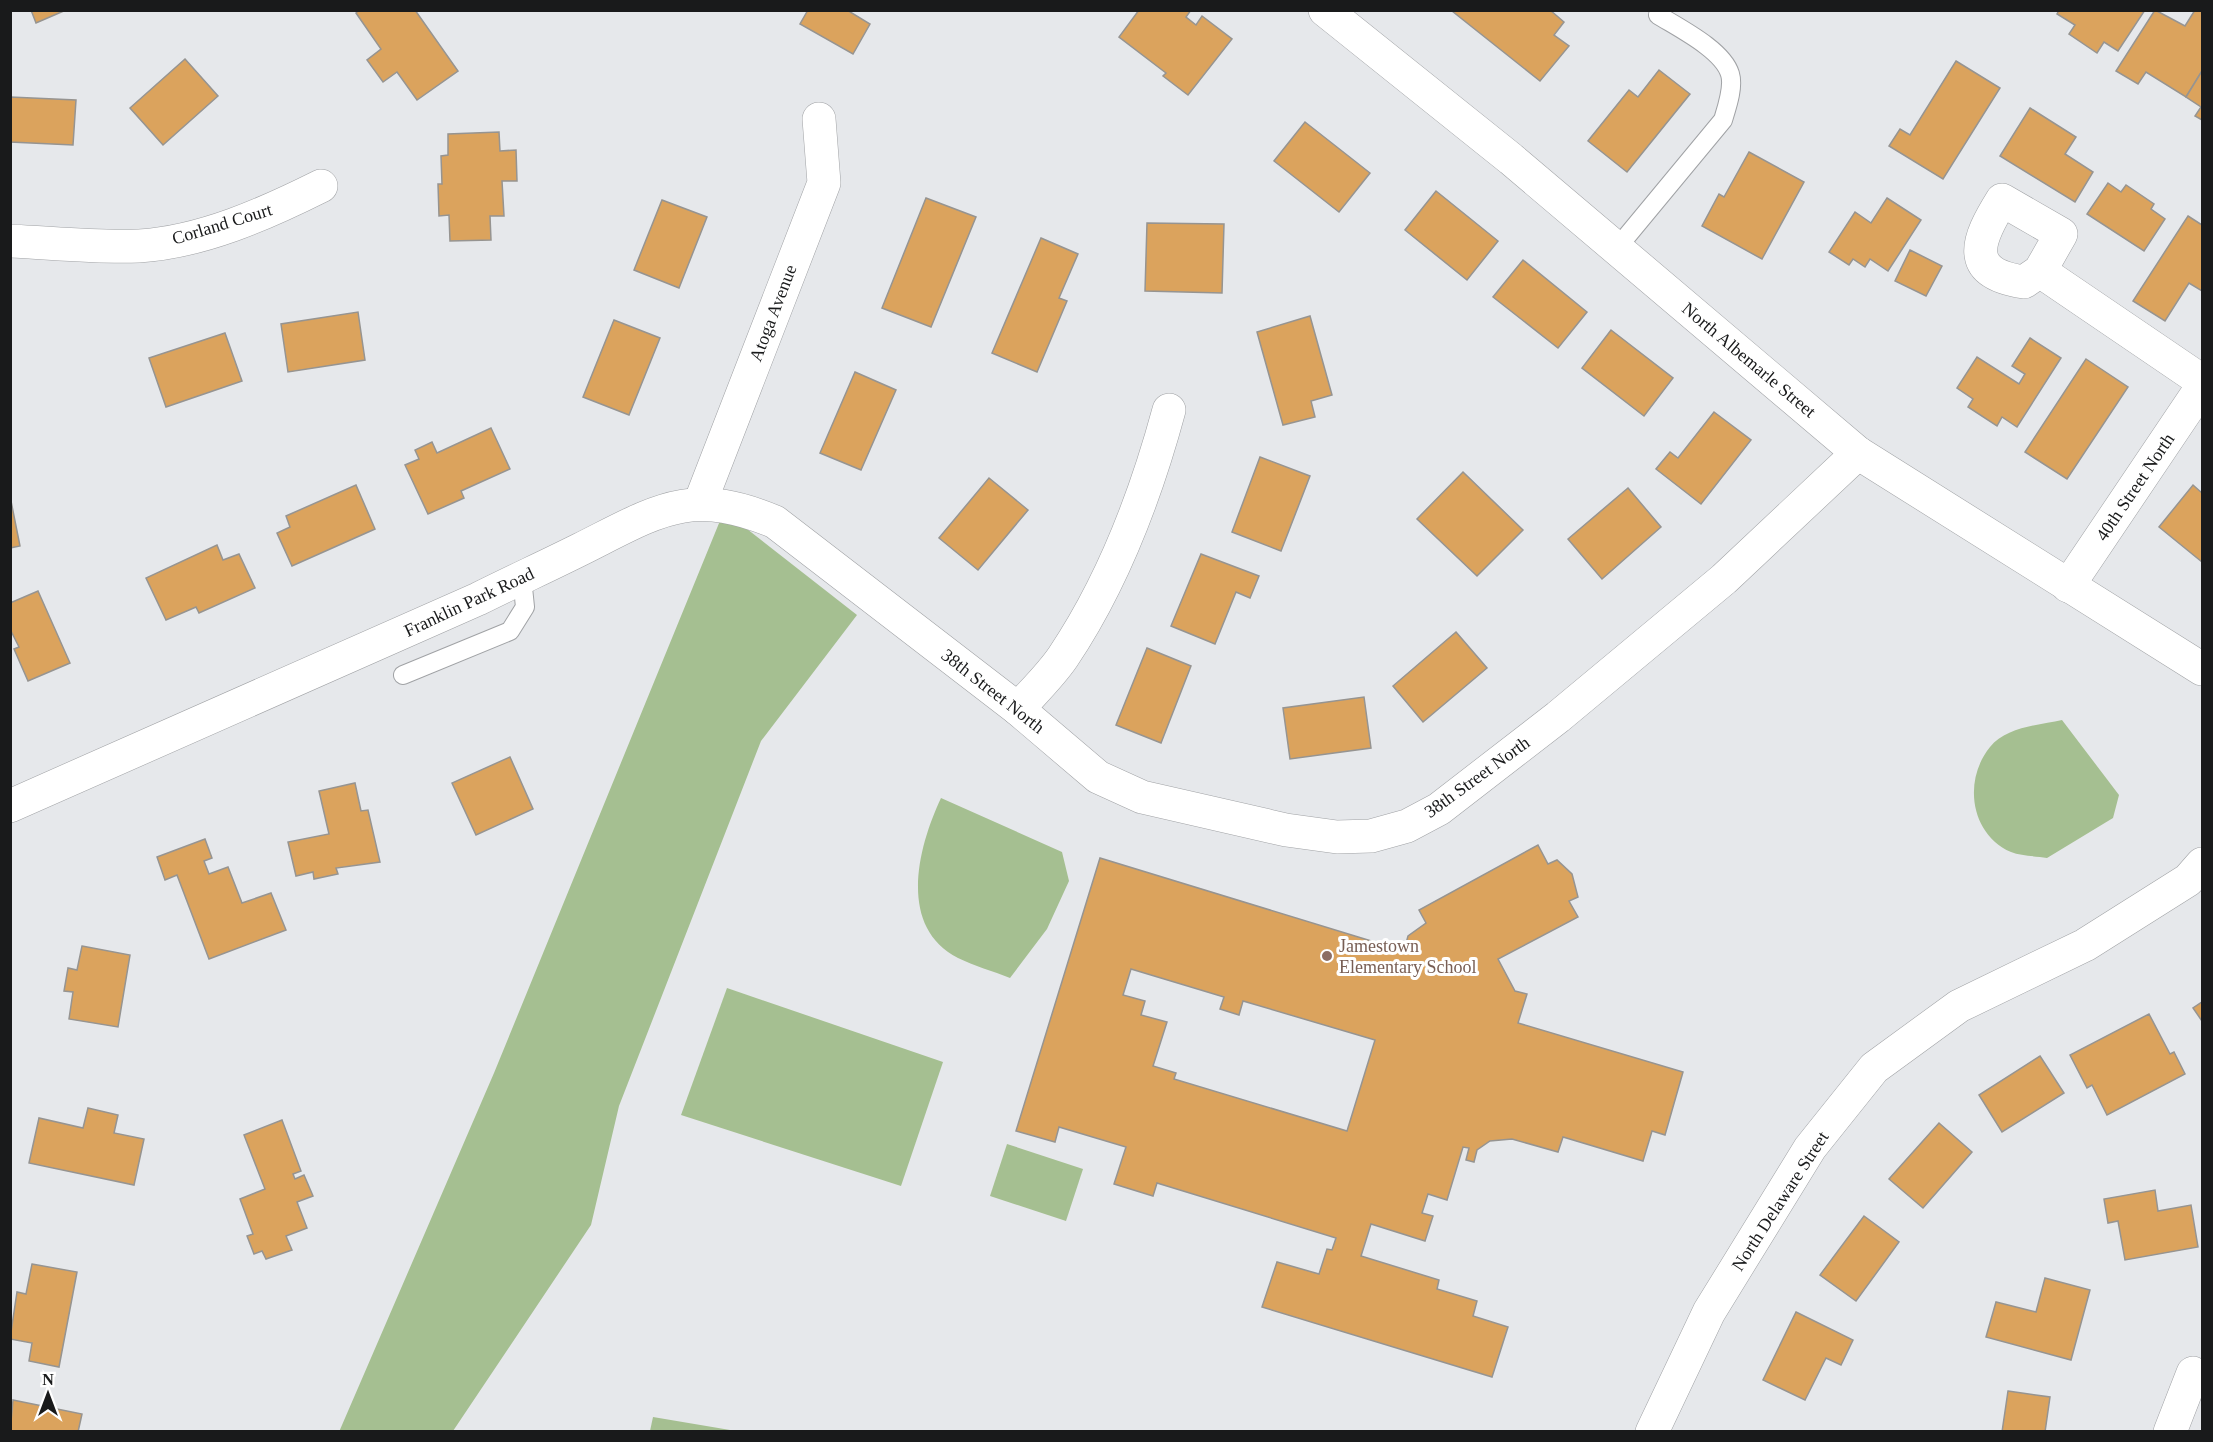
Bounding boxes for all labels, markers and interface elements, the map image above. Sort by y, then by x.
street label: Corland Court [170,199,274,249]
street label: Atoga Avenue [745,262,801,364]
street label: North Albemarle Street [1678,298,1820,422]
street label: 40th Street North [2092,430,2178,544]
street label: Franklin Park Road [401,563,537,641]
street label: 38th Street North [938,645,1048,737]
street label: 38th Street North [1421,732,1533,822]
place label: Jamestown Elementary School [1339,936,1476,977]
marker: Jamestown Elementary School [1320,949,1334,963]
street label: North Delaware Street [1728,1128,1832,1274]
north arrow [18,1364,78,1424]
text: N [42,1371,54,1388]

